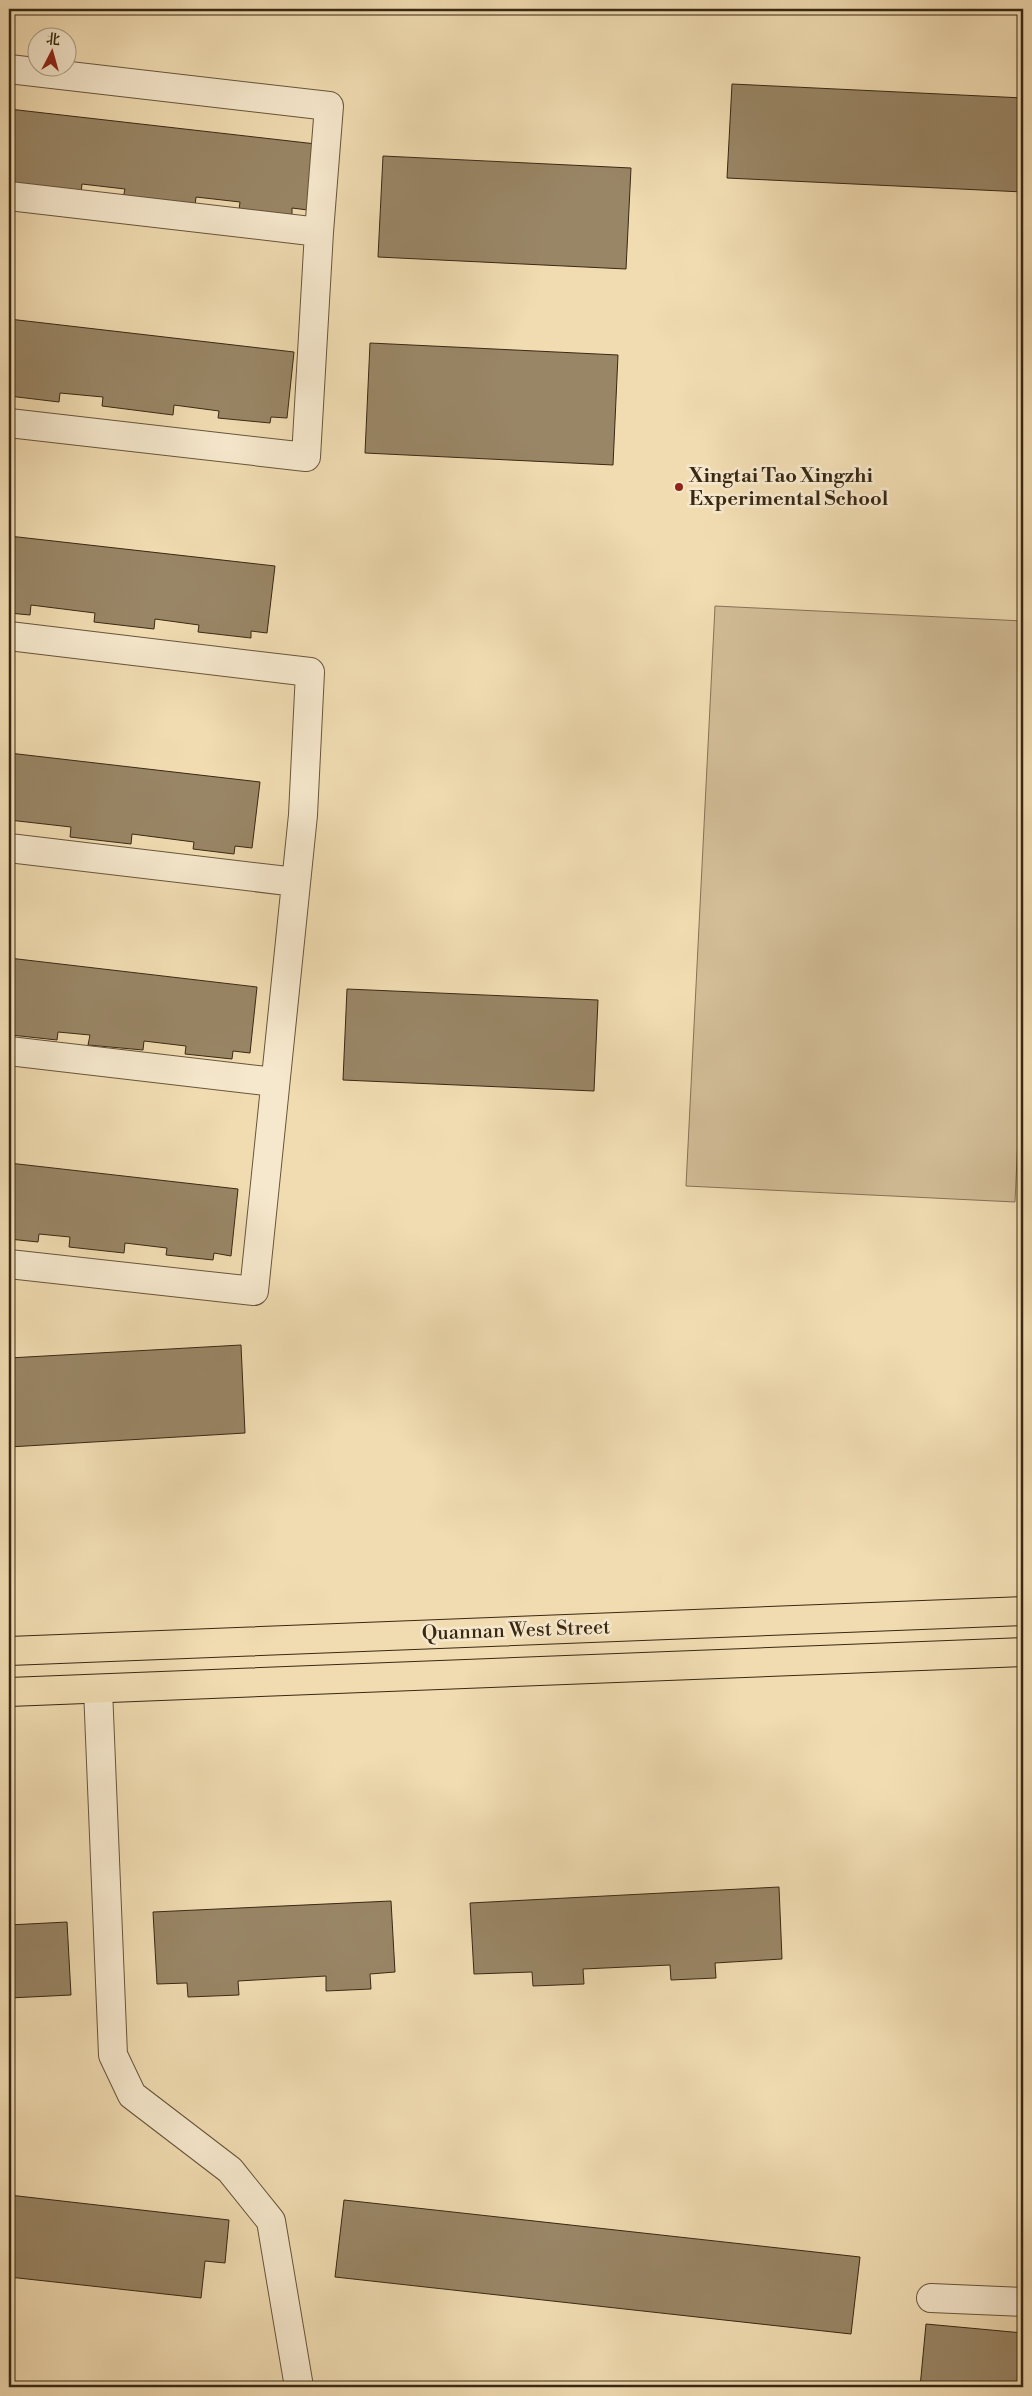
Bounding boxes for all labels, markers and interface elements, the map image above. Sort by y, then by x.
north arrow [28,28,78,78]
text: 北 [45,30,61,50]
place label: Xingtai Tao Xingzhi Experimental School [688,464,889,512]
marker: Xingtai Tao Xingzhi Experimental School [673,481,685,493]
street label: Quannan West Street [421,1615,611,1647]

